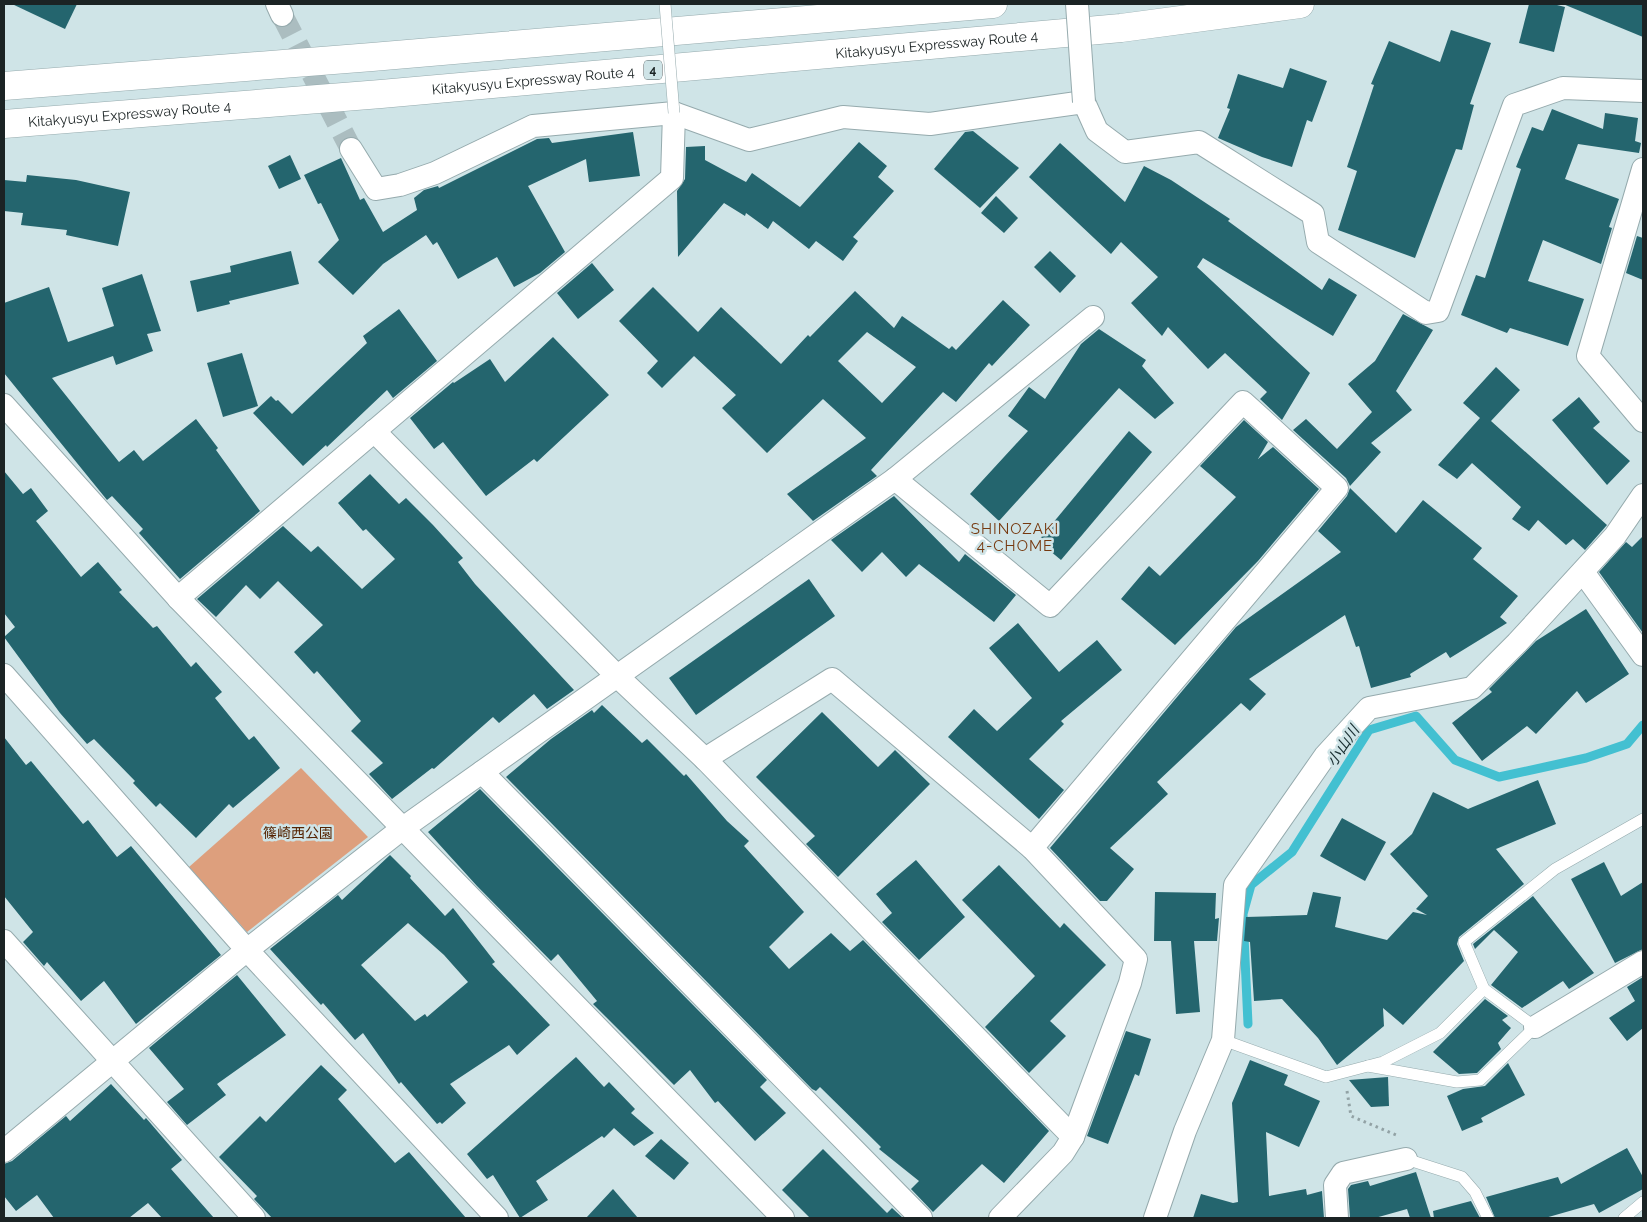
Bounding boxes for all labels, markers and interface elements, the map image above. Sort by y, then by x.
street label: Kitakyusyu Expressway Route 4 [835,27,1039,61]
road number: 4 [644,60,662,80]
street label: Kitakyusyu Expressway Route 4 [431,63,636,97]
street label: Kitakyusyu Expressway Route 4 [28,98,232,130]
district label: SHINOZAKI 4-CHOME [971,520,1059,555]
water label: 小山川 [1323,721,1364,770]
park label: 篠崎西公園 [263,825,333,841]

